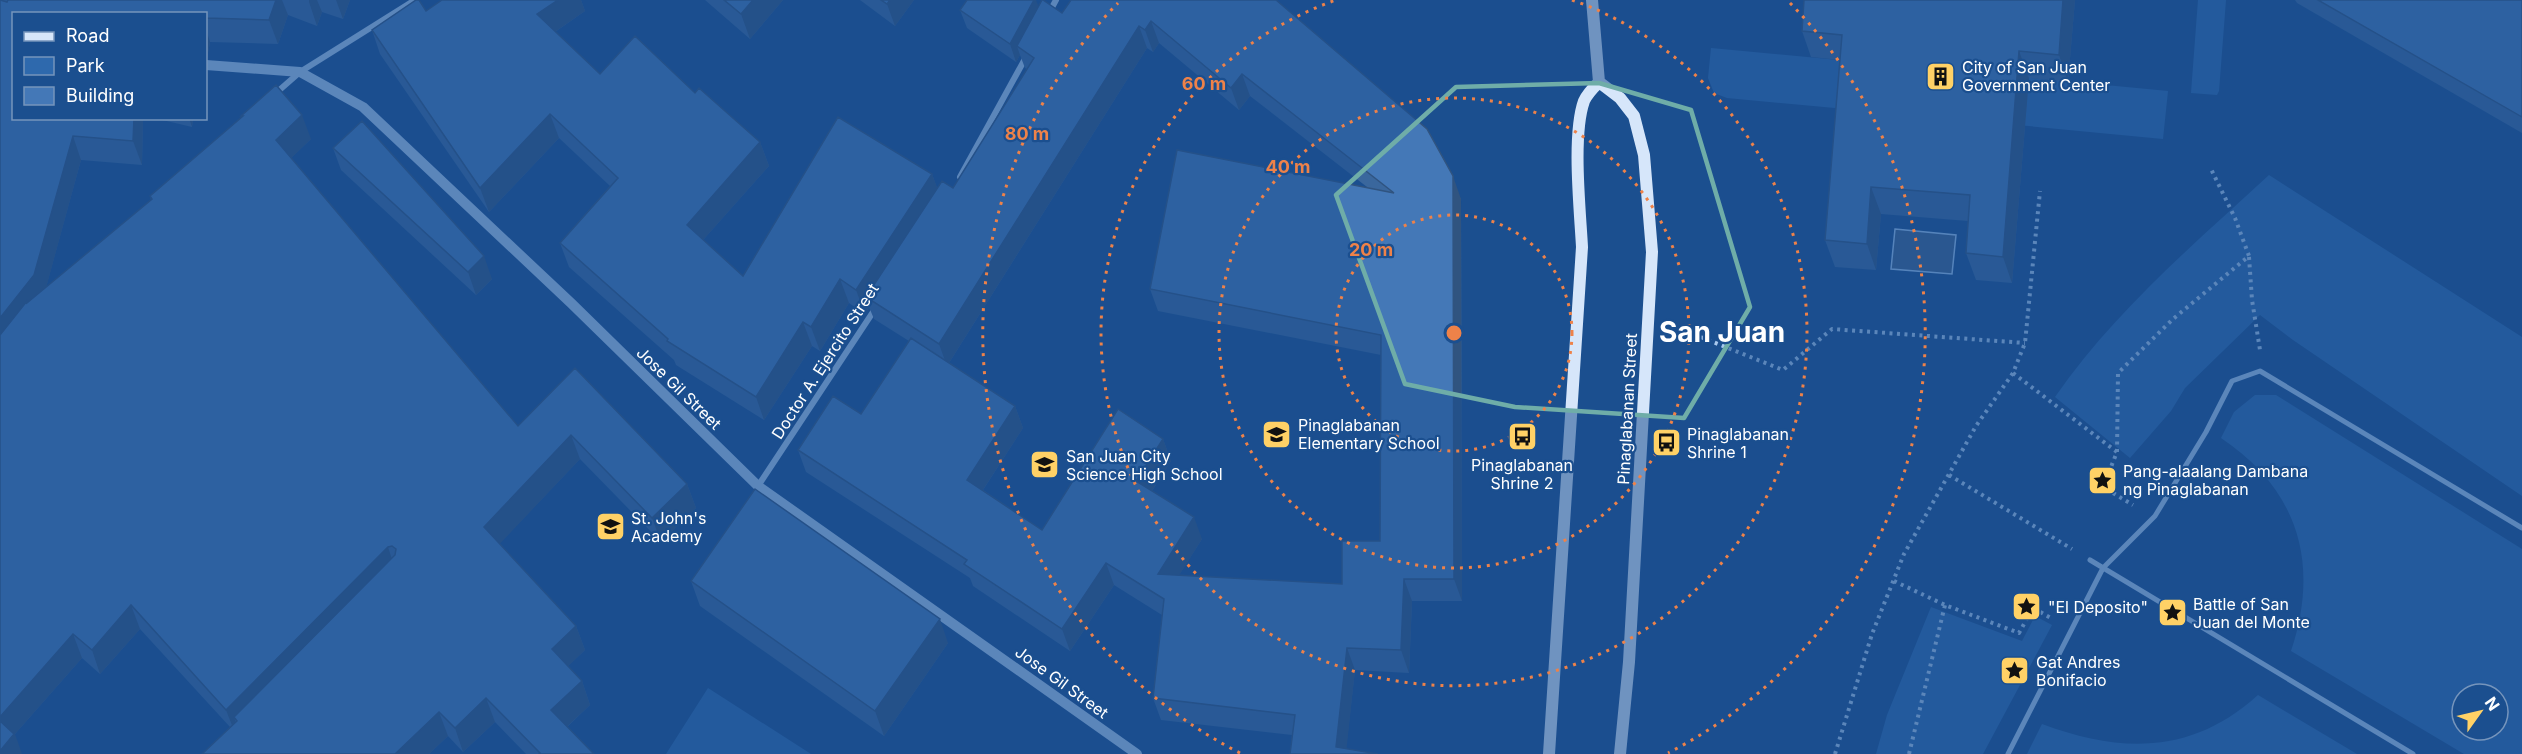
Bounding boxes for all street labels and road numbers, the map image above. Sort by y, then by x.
street label: Doctor A. Ejercito Street [767,279,883,443]
street label: Pinaglabanan Street [1613,333,1641,485]
street label: Jose Gil Street [632,342,726,434]
street label: Jose Gil Street [1011,641,1113,723]

